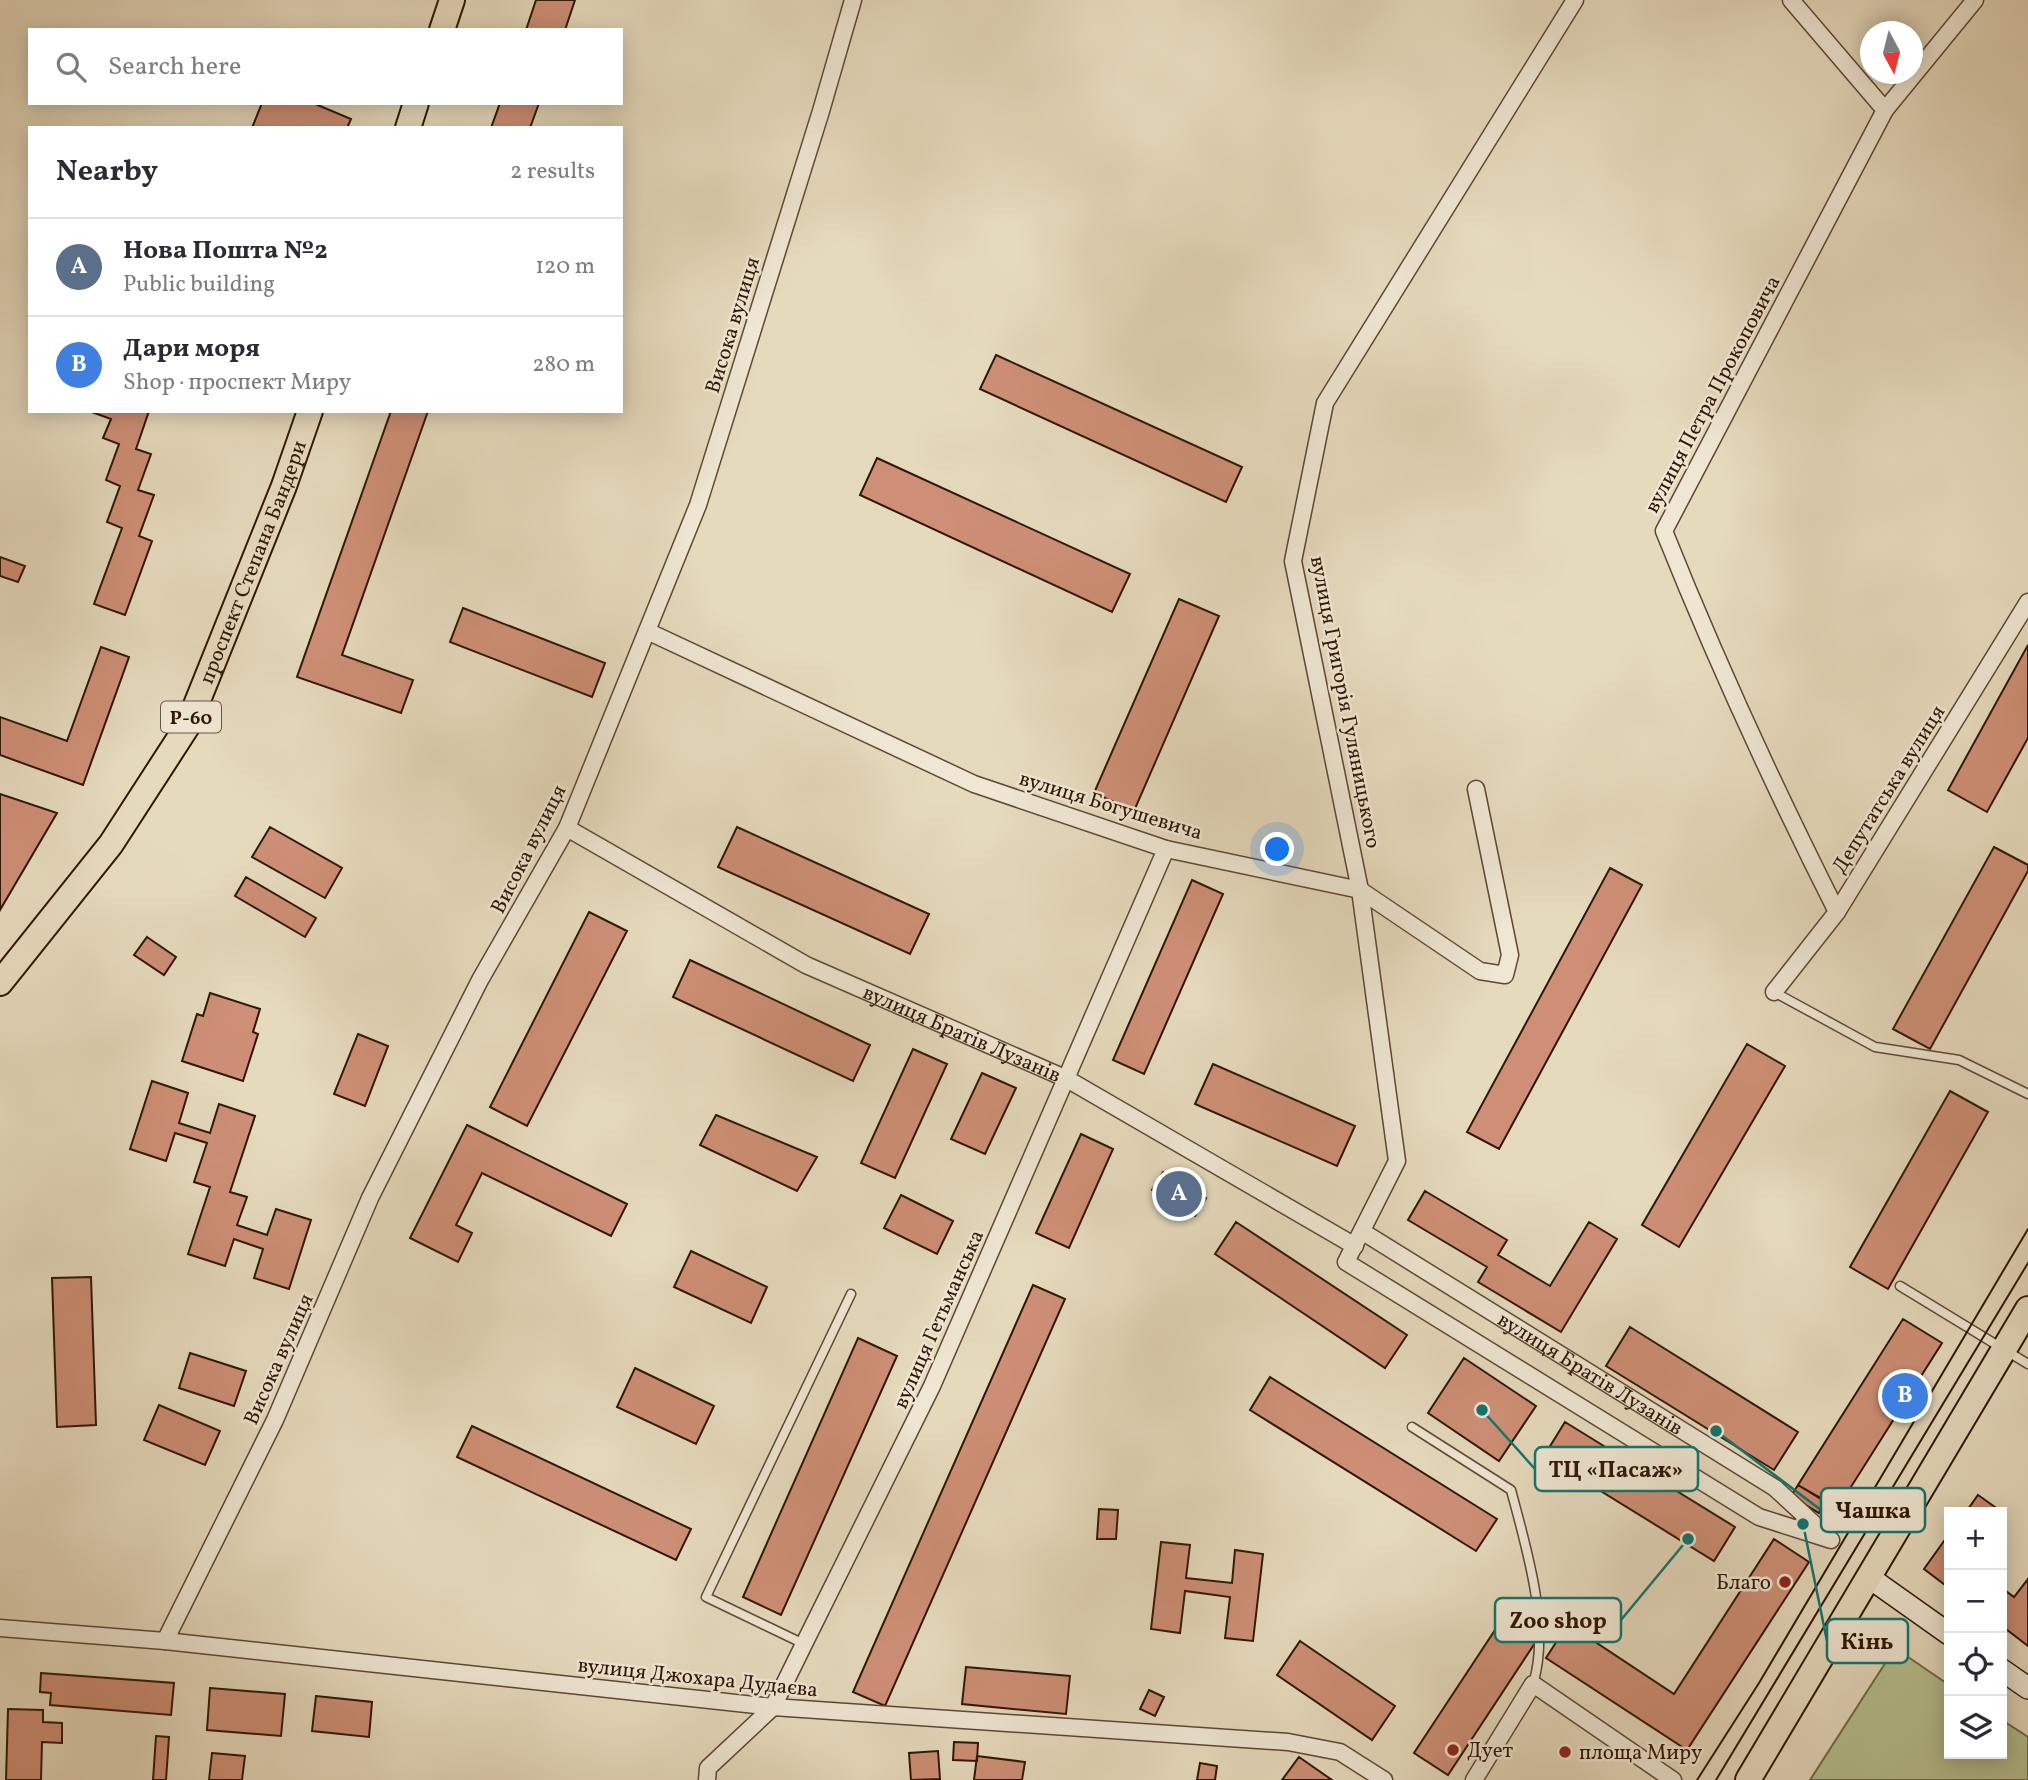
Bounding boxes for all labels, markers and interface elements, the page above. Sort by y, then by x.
north arrow [1860,21,1923,84]
search box [28,28,623,105]
icon: search [52,48,90,86]
text: Search here [108,49,241,85]
text: Nearby [56,151,158,193]
text: 2 results [510,156,595,188]
text: Нова Пошта №2 [123,233,328,269]
text: A [71,251,87,283]
text: 120 m [535,251,595,283]
street label: Висока вулиця [699,254,768,397]
text: Public building [123,269,275,301]
street label: вулиця Петра Прокоповича [1638,271,1788,519]
text: Дари моря [123,331,260,367]
text: B [71,349,87,381]
text: 280 m [532,349,595,381]
text: Shop · проспект Миру [123,367,351,399]
street label: проспект Степана Бандери [193,437,315,689]
street label: вулиця Григорія Гуляницького [1302,554,1387,851]
street label: Депутатська вулиця [1826,700,1953,879]
road number: Р-60 [161,702,221,732]
street label: вулиця Богушевича [1015,765,1206,848]
street label: Висока вулиця [484,780,574,919]
your location [1260,832,1294,866]
street label: вулиця Братів Лузанів [858,979,1065,1091]
pin: A [1156,1168,1202,1220]
street label: вулиця Гетьманська [887,1226,992,1414]
street label: Висока вулиця [237,1289,321,1430]
street label: вулиця Братів Лузанів [1492,1306,1688,1443]
pin: B [1882,1370,1928,1422]
callout: ТЦ «Пасаж» [1535,1447,1698,1491]
text: ТЦ «Пасаж» [1549,1455,1683,1487]
callout: Чашка [1821,1488,1925,1532]
text: Чашка [1835,1496,1911,1528]
map controls [1944,1507,2007,1759]
button: + [1944,1507,2007,1570]
place label: Благо [1716,1569,1771,1598]
button: − [1944,1570,2007,1633]
marker: Благо [1777,1574,1793,1590]
callout: Zoo shop [1495,1598,1621,1642]
text: Zoo shop [1509,1606,1607,1638]
callout: Кінь [1827,1619,1908,1663]
text: Кінь [1840,1627,1894,1659]
button: locate [1944,1633,2007,1696]
street label: вулиця Джохара Дудаєва [576,1651,819,1706]
button: layers [1944,1696,2007,1759]
place label: Дует [1467,1737,1513,1766]
place label: площа Миру [1579,1739,1703,1768]
marker: Дует [1445,1742,1461,1758]
marker: площа Миру [1557,1744,1573,1760]

